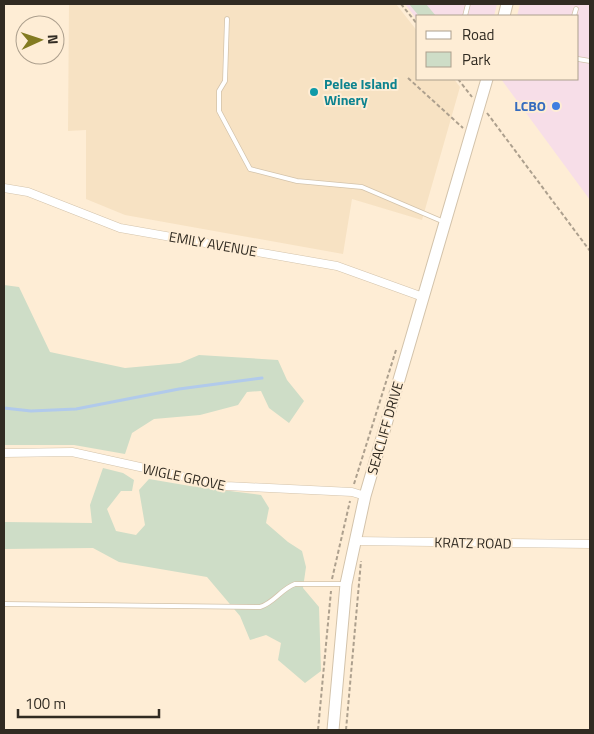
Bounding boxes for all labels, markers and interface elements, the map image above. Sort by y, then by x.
north arrow [15,15,65,65]
legend [416,15,579,80]
text: Road [462,23,494,46]
text: N [43,34,64,45]
text: Park [462,48,491,71]
place label: Pelee Island Winery [324,73,398,110]
marker: Pelee Island Winery [308,86,320,98]
place label: LCBO [514,95,546,116]
marker: LCBO [550,100,562,112]
street label: EMILY AVENUE [167,225,259,262]
street label: SEACLIFF DRIVE [361,379,408,477]
street label: WIGLE GROVE [141,457,228,496]
street label: KRATZ ROAD [434,531,512,554]
scale bar [18,686,159,718]
text: 100 m [25,692,66,715]

